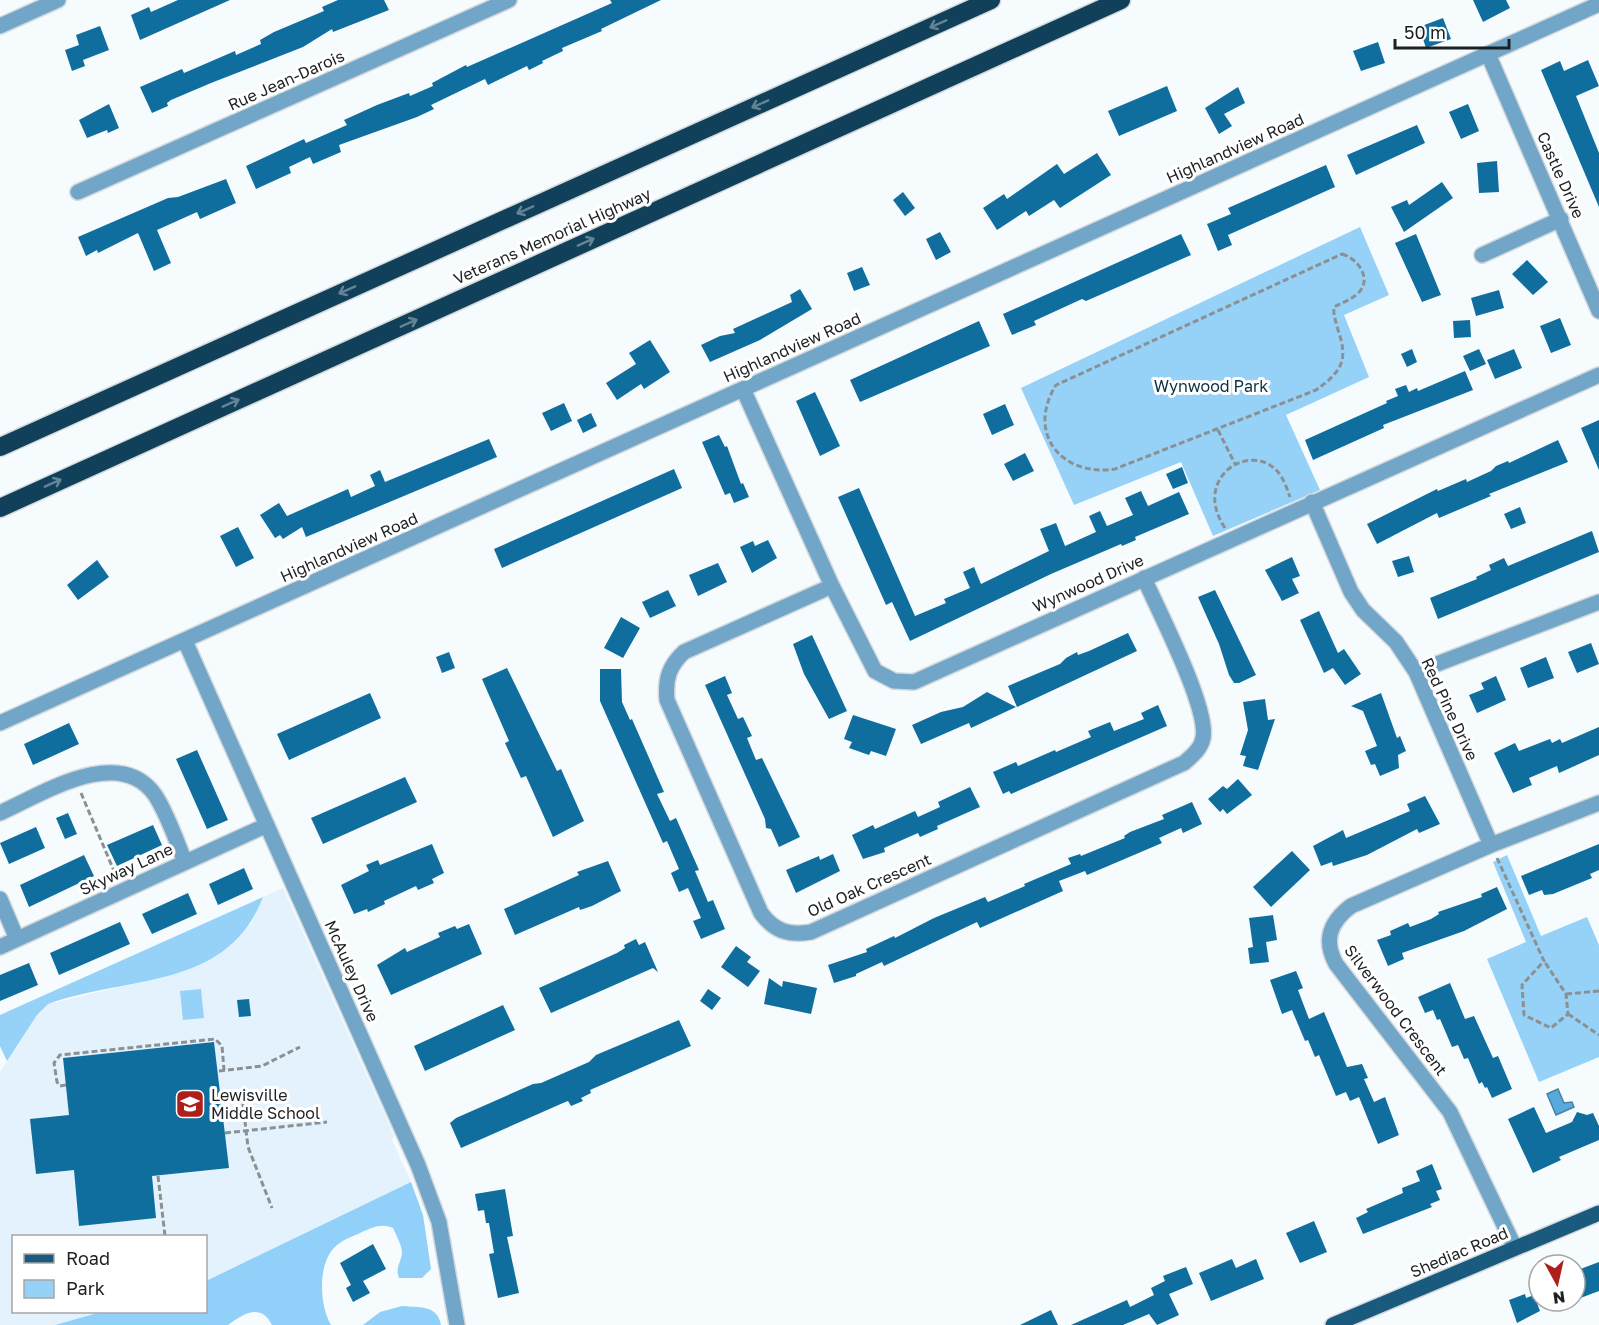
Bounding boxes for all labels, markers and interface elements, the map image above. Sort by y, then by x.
scale bar [1395,12,1509,50]
one-way arrow [929,19,947,30]
text: 50 m [1404,21,1446,43]
street label: Rue Jean-Darois [225,45,347,115]
one-way arrow [752,99,770,110]
street label: Highlandview Road [1163,109,1307,187]
street label: Castle Drive [1533,129,1589,221]
street label: Veterans Memorial Highway [450,183,654,289]
one-way arrow [516,205,534,216]
one-way arrow [577,236,595,247]
one-way arrow [338,286,356,297]
street label: Highlandview Road [720,308,864,386]
one-way arrow [399,316,417,328]
park label: Wynwood Park [1154,376,1268,396]
one-way arrow [221,397,239,408]
one-way arrow [44,477,62,489]
street label: Highlandview Road [277,508,421,586]
street label: Wynwood Drive [1029,550,1147,616]
street label: Red Pine Drive [1417,654,1483,764]
street label: Skyway Lane [76,839,176,899]
street label: Old Oak Crescent [804,849,934,921]
street label: McAuley Drive [321,917,383,1025]
street label: Silverwood Crescent [1340,941,1452,1079]
place label: Lewisville Middle School [211,1085,320,1123]
school or university icon: Lewisville Middle School [174,1088,206,1120]
street label: Shediac Road [1407,1222,1511,1282]
legend [12,1235,207,1313]
text: Road [66,1247,110,1269]
north arrow [1527,1253,1587,1313]
text: Park [66,1277,105,1299]
text: N [1552,1287,1567,1309]

